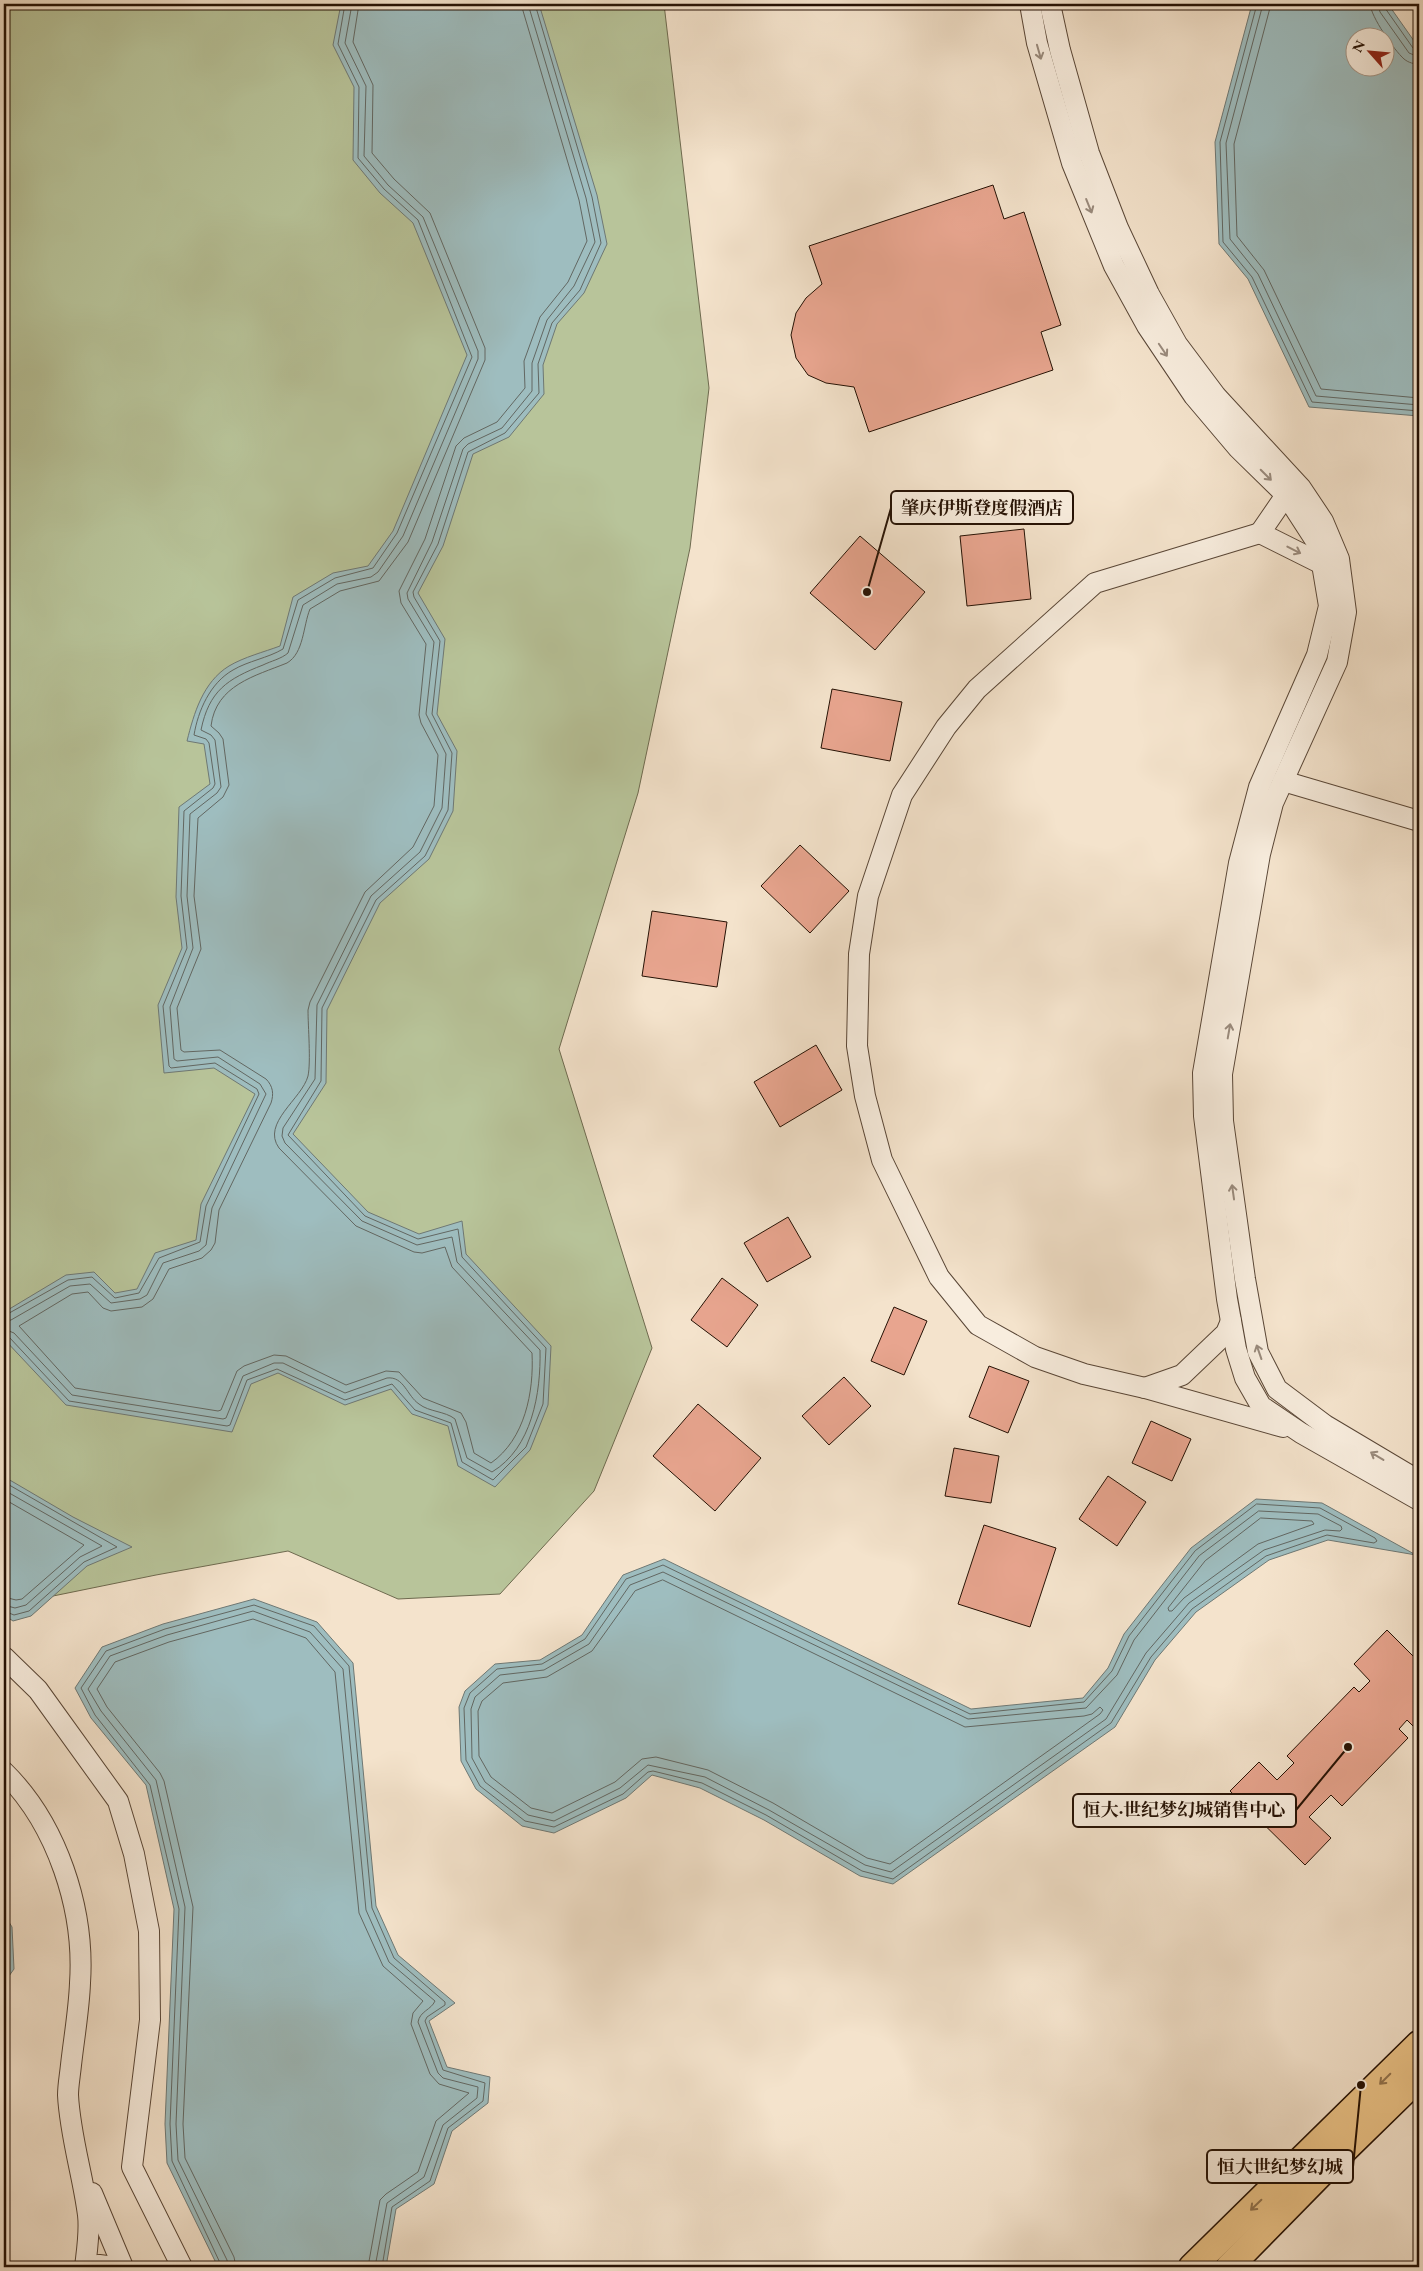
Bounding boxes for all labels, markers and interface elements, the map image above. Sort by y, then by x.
north arrow [1346,28,1396,78]
text: N [1348,36,1369,55]
one-way arrow [1035,43,1044,59]
one-way arrow [1085,198,1095,213]
one-way arrow [1158,343,1168,357]
one-way arrow [1260,469,1272,482]
callout: 肇庆伊斯登度假酒店 [891,491,1073,524]
text: 肇庆伊斯登度假酒店 [901,496,1063,519]
one-way arrow [1286,546,1301,555]
one-way arrow [1225,1023,1235,1039]
one-way arrow [1228,1184,1238,1200]
one-way arrow [1254,1344,1264,1360]
one-way arrow [1371,1451,1385,1461]
callout: 恒大·世纪梦幻城销售中心 [1073,1794,1296,1827]
text: 恒大·世纪梦幻城销售中心 [1083,1798,1285,1821]
one-way arrow [1379,2072,1391,2084]
callout: 恒大世纪梦幻城 [1207,2150,1353,2183]
text: 恒大世纪梦幻城 [1217,2155,1343,2178]
one-way arrow [1250,2198,1262,2211]

